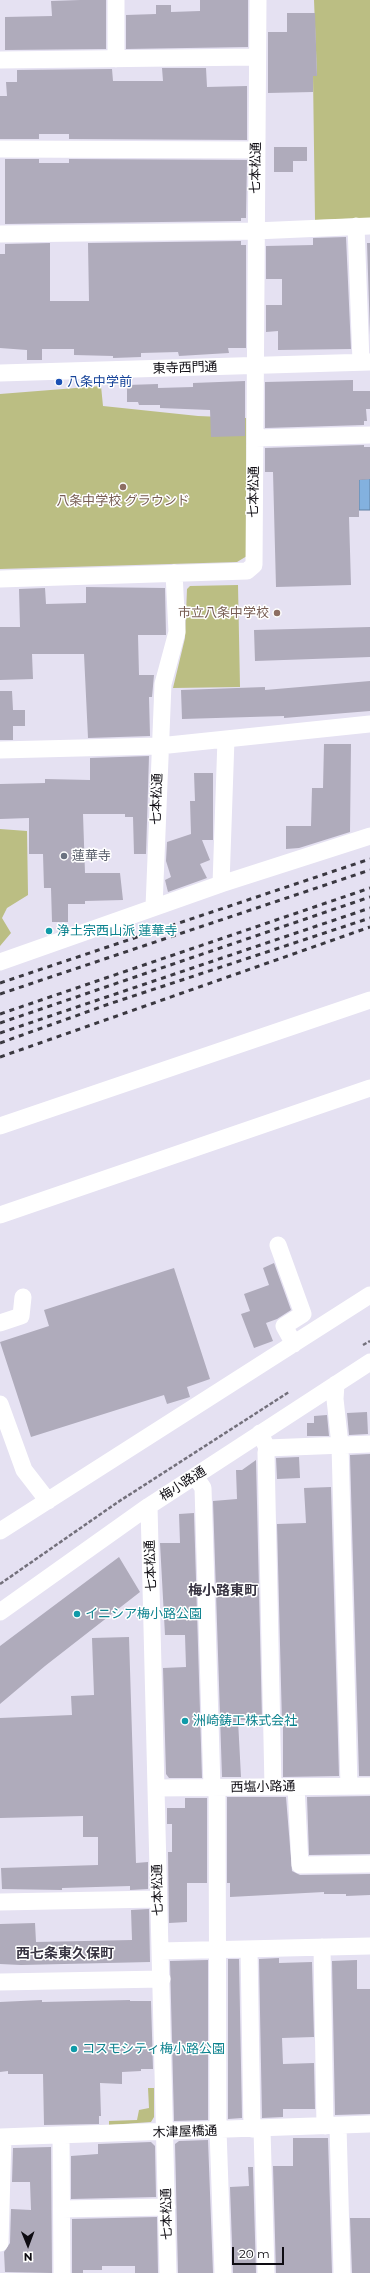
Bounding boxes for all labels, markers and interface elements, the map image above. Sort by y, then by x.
street label: 七本松通 [248,142,264,194]
street label: 東寺西門通 [152,359,218,377]
place label: 八条中学前 [67,374,132,390]
marker: 八条中学前 [54,377,64,387]
street label: 七本松通 [246,466,262,518]
marker: 八条中学校 グラウンド [118,482,128,492]
place label: 八条中学校 グラウンド [56,493,190,509]
place label: 市立八条中学校 [178,605,269,621]
marker: 市立八条中学校 [272,608,282,618]
street label: 七本松通 [148,773,166,825]
place label: 蓮華寺 [72,848,111,864]
marker: 蓮華寺 [59,851,69,861]
place label: 浄土宗西山派 蓮華寺 [57,923,177,939]
marker: 浄土宗西山派 蓮華寺 [44,926,54,936]
street label: 梅小路通 [157,1463,209,1505]
street label: 七本松通 [142,1540,160,1592]
district label: 梅小路東町 [188,1583,258,1599]
place label: イニシア梅小路公園 [85,1606,202,1622]
marker: イニシア梅小路公園 [72,1609,82,1619]
place label: 洲崎鋳工株式会社 [193,1713,297,1729]
marker: 洲崎鋳工株式会社 [180,1716,190,1726]
street label: 西塩小路通 [230,1779,296,1795]
street label: 七本松通 [150,1864,166,1916]
district label: 西七条東久保町 [16,1946,114,1962]
place label: コスモシティ梅小路公園 [82,2041,225,2057]
marker: コスモシティ梅小路公園 [69,2044,79,2054]
street label: 木津屋橋通 [152,2123,218,2141]
street label: 七本松通 [159,2188,175,2240]
north arrow [8,2225,48,2265]
scale bar [234,2239,286,2265]
text: 20 m [239,2246,270,2261]
text: N [24,2250,33,2264]

